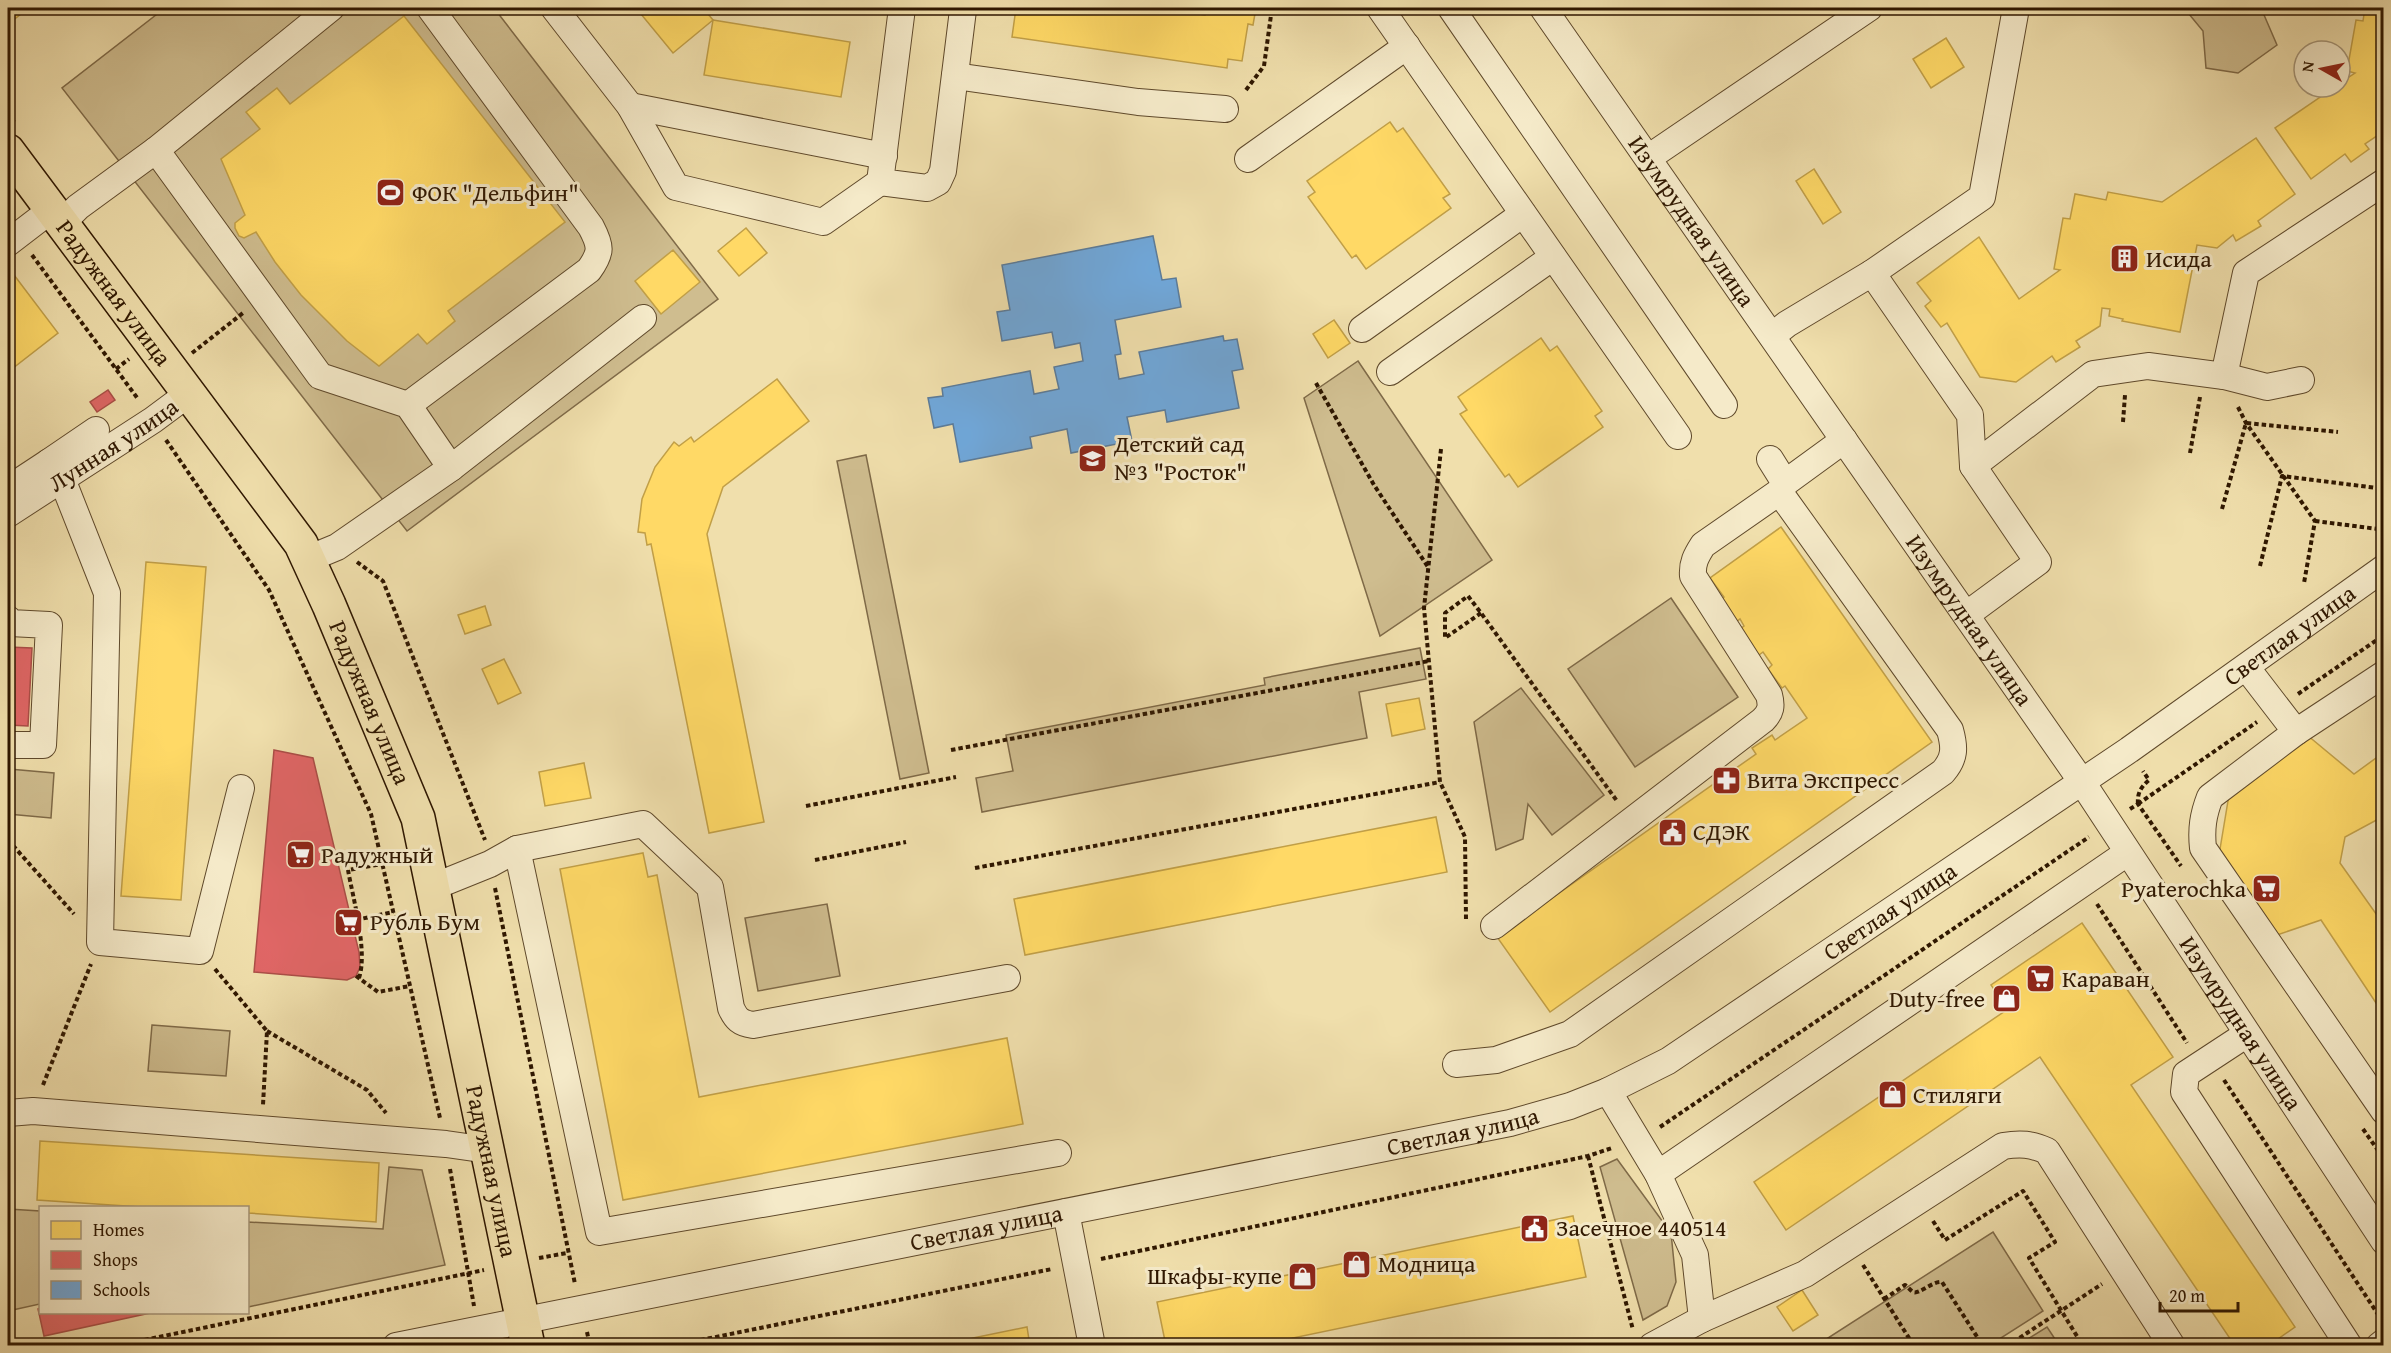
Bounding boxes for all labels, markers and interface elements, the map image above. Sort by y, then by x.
north arrow [2292,39,2352,99]
text: N [2294,59,2320,74]
street label: Изумрудная улица [1620,128,1764,314]
place label: ФОК "Дельфин" [412,175,579,210]
sports icon: ФОК "Дельфин" [375,177,407,209]
street label: Радужная улица [48,212,181,374]
place label: Исида [2146,241,2212,276]
building icon: Исида [2109,243,2141,275]
street label: Лунная улица [41,389,186,500]
place label: Детский сад №3 "Росток" [1113,426,1247,489]
school or university icon: Детский сад №3 "Росток" [1077,442,1109,474]
street label: Изумрудная улица [1898,527,2042,713]
street label: Светлая улица [2216,575,2363,694]
street label: Радужная улица [320,615,420,790]
place label: Вита Экспресс [1747,762,1899,797]
pharmacy icon: Вита Экспресс [1710,764,1742,796]
place label: СДЭК [1693,814,1750,849]
public building icon: СДЭК [1656,816,1688,848]
place label: Радужный [321,837,433,872]
supermarket icon: Радужный [284,839,316,871]
street label: Светлая улица [1816,853,1964,969]
place label: Pyaterochka [2121,871,2247,906]
supermarket icon: Pyaterochka [2251,873,2283,905]
place label: Рубль Бум [370,904,480,939]
supermarket icon: Рубль Бум [333,906,365,938]
street label: Изумрудная улица [2171,929,2312,1117]
place label: Караван [2062,961,2150,996]
supermarket icon: Караван [2025,963,2057,995]
place label: Duty-free [1889,981,1985,1016]
shop icon: Duty-free [1990,983,2022,1015]
place label: Стиляги [1913,1077,2002,1112]
shop icon: Стиляги [1876,1079,1908,1111]
street label: Радужная улица [457,1082,527,1261]
street label: Светлая улица [1384,1098,1543,1164]
street label: Светлая улица [907,1195,1066,1260]
legend [39,1206,249,1314]
place label: Засечное 440514 [1556,1210,1727,1245]
public building icon: Засечное 440514 [1519,1212,1551,1244]
text: Homes [93,1216,144,1243]
text: Shops [93,1246,138,1273]
place label: Модница [1378,1246,1476,1281]
shop icon: Модница [1341,1248,1373,1280]
place label: Шкафы-купе [1147,1258,1282,1293]
shop icon: Шкафы-купе [1287,1260,1319,1292]
scale bar [2160,1275,2238,1313]
text: Schools [93,1276,150,1303]
text: 20 m [2169,1282,2205,1309]

